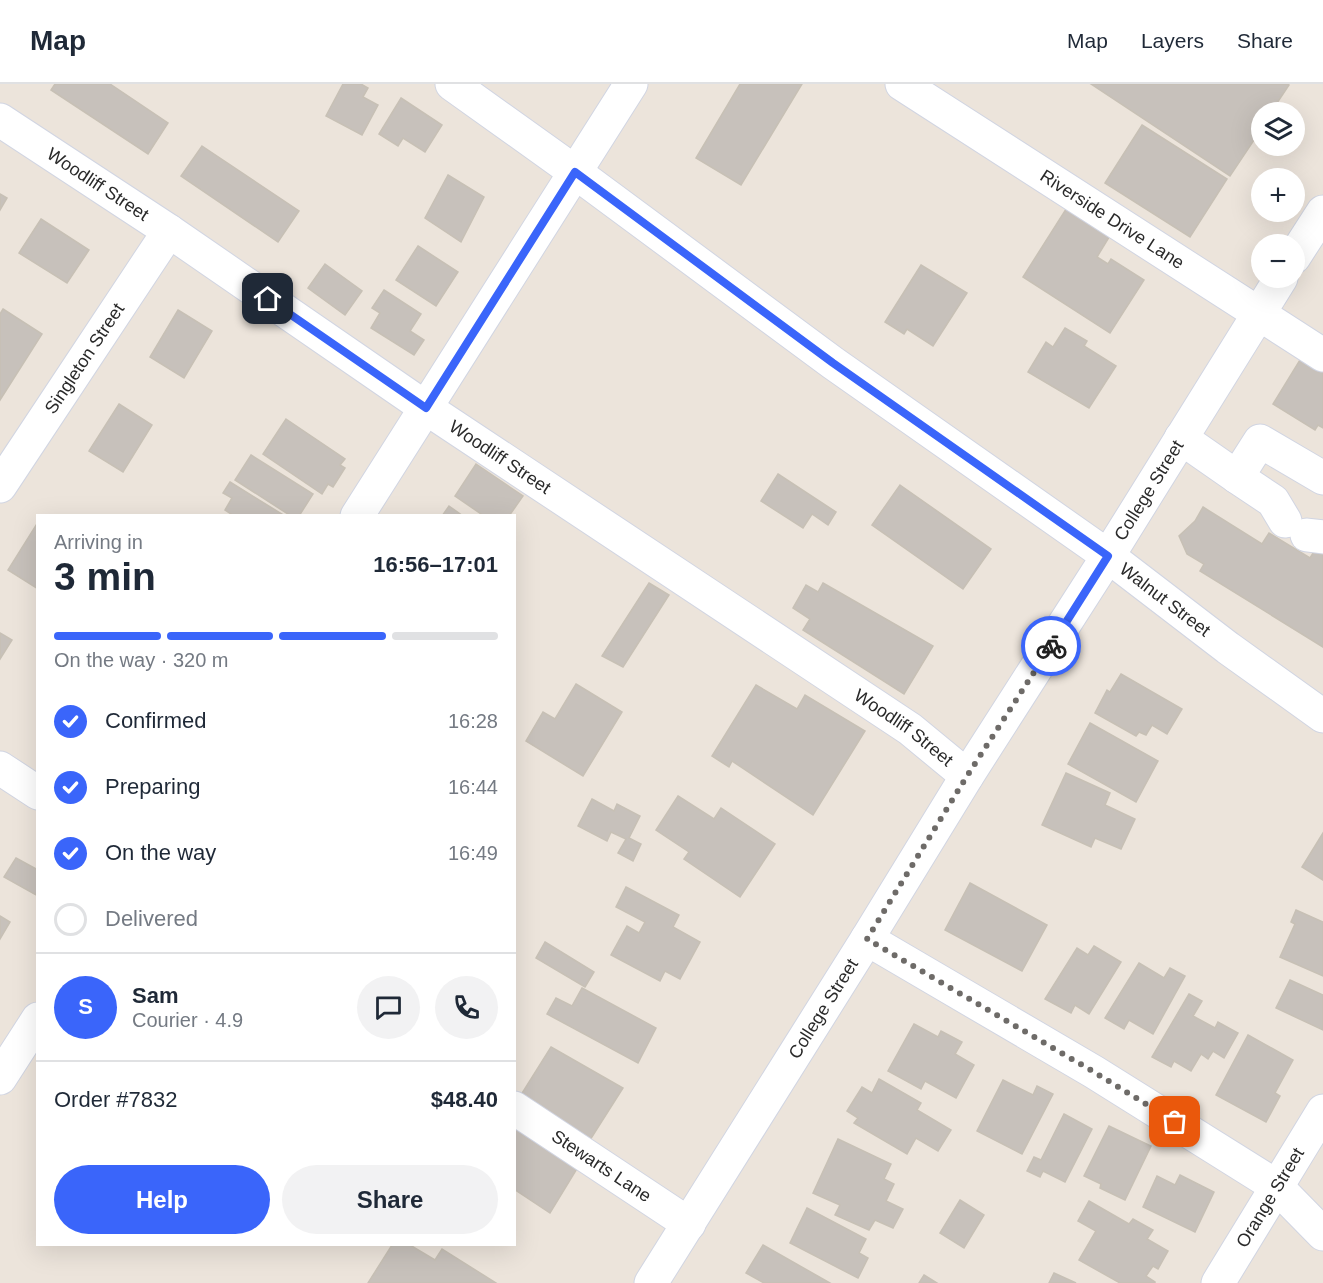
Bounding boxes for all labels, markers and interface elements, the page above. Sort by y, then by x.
text: Map [30,25,86,56]
text: Map [1067,29,1108,52]
text: Layers [1141,29,1204,52]
text: Share [1237,29,1293,52]
map controls [1251,102,1305,288]
button: layers [1251,102,1305,156]
street label: Woodliff Street [43,144,152,225]
street label: Riverside Drive Lane [1037,166,1188,273]
button: + [1251,168,1305,222]
button: − [1251,234,1305,288]
pin [242,273,293,324]
icon: home [251,282,284,315]
street label: Singleton Street [41,300,128,417]
street label: Woodliff Street [445,416,554,498]
street label: College Street [1110,437,1187,544]
text: Arriving in [54,531,143,553]
text: 16:56–17:01 [373,552,498,577]
text: 3 min [54,555,156,598]
street label: Walnut Street [1116,559,1214,641]
courier [1021,616,1081,676]
icon: bike [1035,630,1068,663]
text: On the way · 320 m [54,649,229,671]
street label: Woodliff Street [850,685,957,770]
icon: check [54,705,87,738]
text: Confirmed [105,708,206,733]
text: 16:28 [448,710,498,732]
icon: check [54,771,87,804]
text: Preparing [105,774,200,799]
text: 16:44 [448,776,498,798]
icon: check [54,837,87,870]
text: On the way [105,840,216,865]
text: 16:49 [448,842,498,864]
text: Delivered [105,906,198,931]
street label: College Street [784,955,862,1062]
button: chat [357,976,420,1039]
button: phone [435,976,498,1039]
text: Sam [132,983,178,1008]
text: S [78,994,93,1019]
text: Courier · 4.9 [132,1009,243,1031]
text: Order #7832 [54,1087,178,1112]
text: $48.40 [431,1087,498,1112]
pin [1149,1096,1200,1147]
icon: bag [1158,1105,1191,1138]
street label: Stewarts Lane [548,1126,655,1206]
street label: Orange Street [1232,1144,1308,1251]
button: Help [54,1165,270,1234]
button: Share [282,1165,498,1234]

